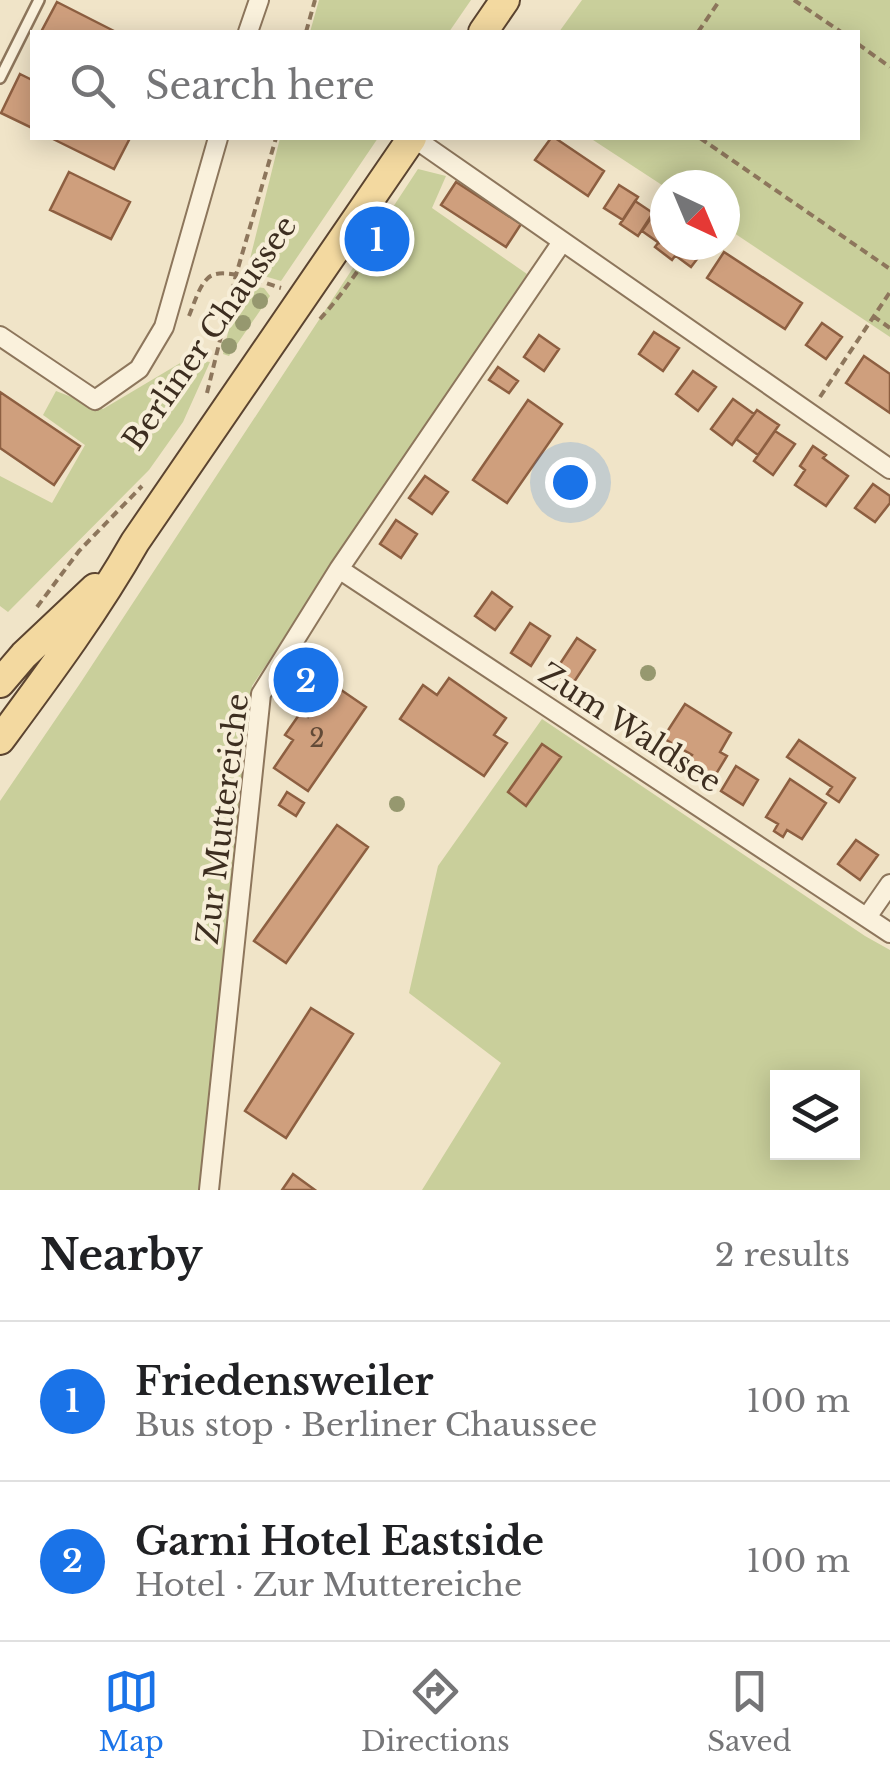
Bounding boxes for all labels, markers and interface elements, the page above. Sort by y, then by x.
search box [30,30,860,140]
icon: search [65,58,120,113]
text: Search here [145,62,375,109]
north arrow [650,170,740,260]
pin: 1 [344,202,410,276]
street label: Berliner Chaussee [115,208,304,457]
your location [545,457,596,508]
pin: 2 [274,642,338,718]
street label: Zum Waldsee [532,655,728,800]
street label: Zur Muttereiche [189,691,256,946]
house number: 2 [309,723,325,754]
map controls [770,1070,860,1160]
button: layers [770,1070,860,1160]
text: Nearby [40,1229,203,1281]
text: 2 results [715,1235,850,1275]
text: Friedensweiler [135,1358,433,1405]
text: 1 [66,1381,79,1421]
text: 100 m [747,1381,850,1421]
text: Bus stop · Berliner Chaussee [135,1405,597,1445]
text: Garni Hotel Eastside [135,1518,544,1565]
text: 2 [62,1541,83,1581]
text: 100 m [747,1541,850,1581]
text: Hotel · Zur Muttereiche [135,1565,522,1605]
tab: Map [99,1664,164,1759]
tab: Directions [361,1664,510,1759]
tab: Saved [707,1664,791,1759]

